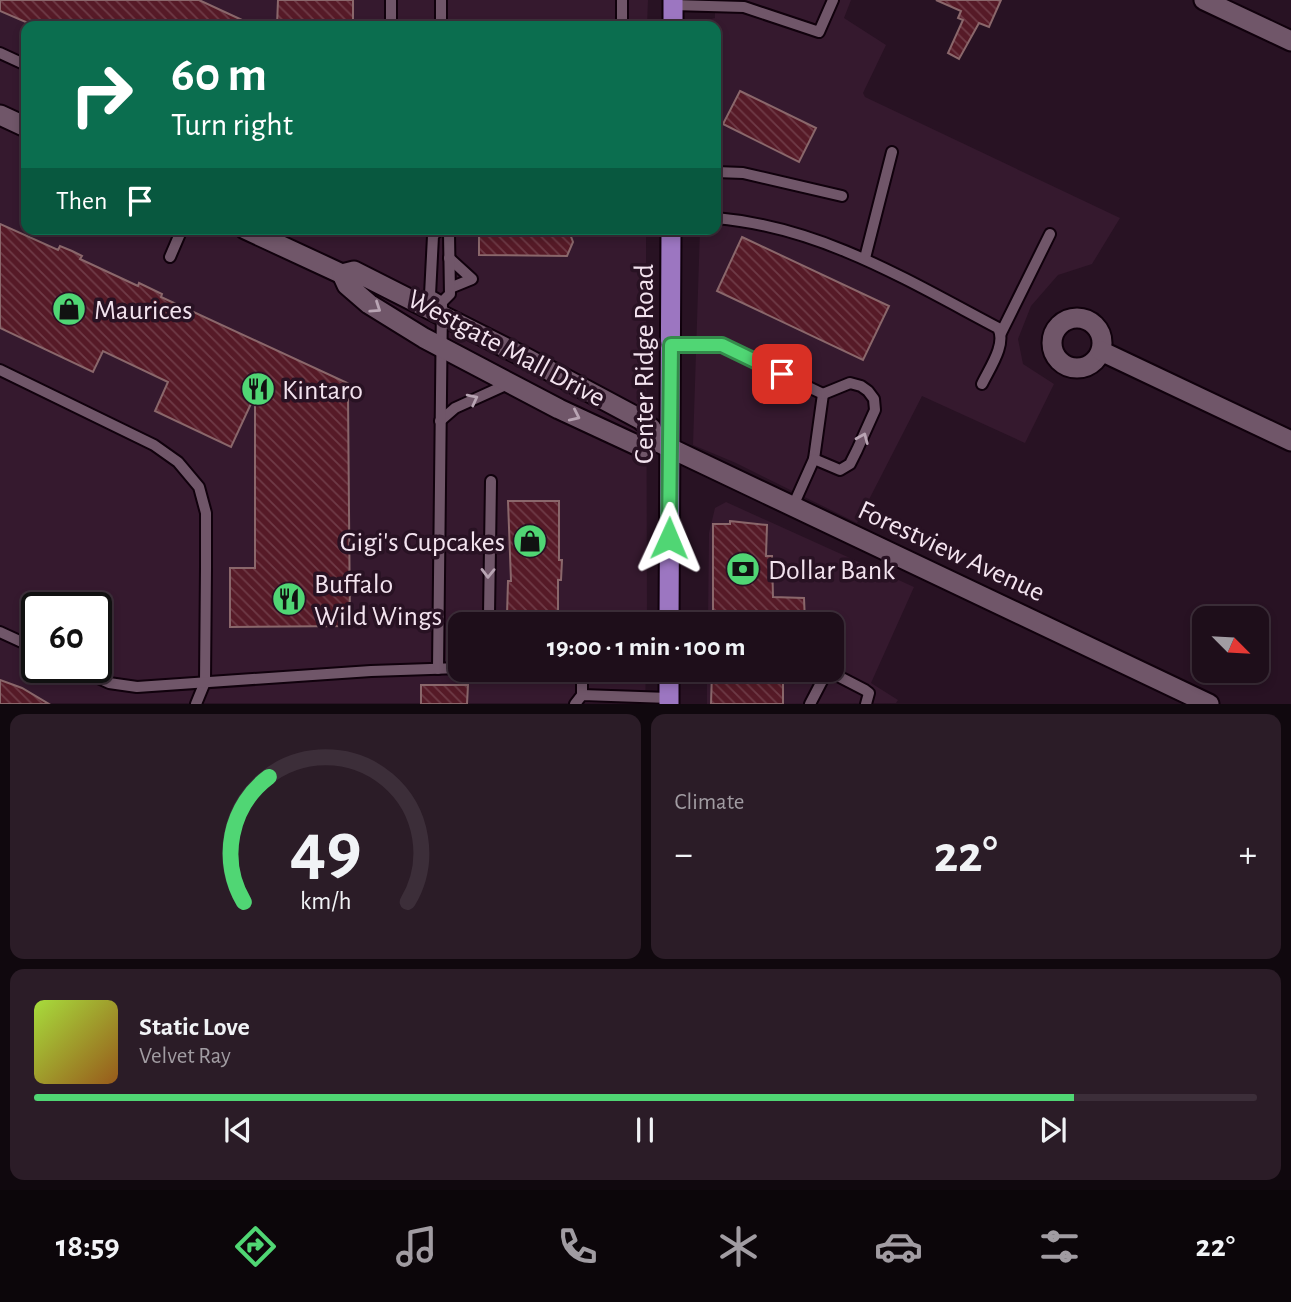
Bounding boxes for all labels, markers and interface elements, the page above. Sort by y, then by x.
icon: right [56,49,147,140]
text: 60 m [171,51,267,100]
text: Turn right [171,109,293,141]
icon: arrive [121,182,159,220]
text: Then [56,188,107,214]
street label: Center Ridge Road [631,264,659,464]
street label: Westgate Mall Drive [403,285,609,413]
shop icon: Maurices [50,290,88,328]
place label: Maurices [94,297,193,325]
one-way arrow [368,300,381,313]
pin [752,344,812,404]
icon: arrive [763,355,801,393]
restaurant icon: Kintaro [239,370,277,408]
place label: Kintaro [282,377,363,405]
one-way arrow [466,393,478,407]
one-way arrow [568,408,580,422]
one-way arrow [854,433,868,445]
street label: Forestview Avenue [853,496,1049,607]
position arrow [632,501,706,575]
shop icon: Gigi's Cupcakes [511,522,549,560]
place label: Gigi's Cupcakes [340,529,505,557]
bank icon: Dollar Bank [724,550,762,588]
place label: Dollar Bank [768,557,895,585]
one-way arrow [480,569,496,579]
place label: Buffalo Wild Wings [314,571,442,631]
restaurant icon: Buffalo Wild Wings [270,580,308,618]
speed limit sign: 60 [21,592,112,683]
north arrow [1192,606,1269,682]
map controls [1192,606,1269,683]
text: 19:00 · 1 min · 100 m [547,634,745,660]
text: Climate [675,791,744,814]
text: 49 [289,815,361,888]
text: 22° [934,829,998,881]
text: − [675,836,693,874]
text: + [1239,836,1257,874]
text: km/h [299,889,351,914]
text: Static Love [139,1014,250,1040]
text: Velvet Ray [139,1045,231,1068]
icon: previous [219,1111,257,1149]
icon: pause [626,1111,664,1149]
icon: next [1034,1111,1072,1149]
icon: directions [231,1222,280,1271]
icon: music [392,1222,441,1271]
icon: phone [553,1222,602,1271]
icon: climate [714,1222,763,1271]
icon: car [874,1222,923,1271]
icon: filters [1035,1222,1084,1271]
text: 18:59 [56,1230,120,1262]
text: 22° [1196,1230,1235,1262]

